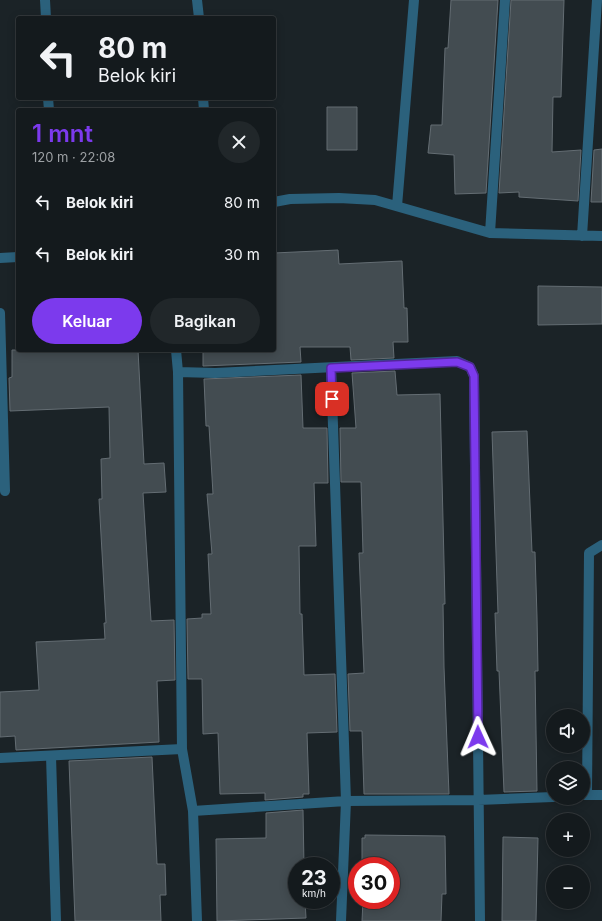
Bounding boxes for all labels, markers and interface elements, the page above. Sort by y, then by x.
text: 80 m [98,31,167,65]
icon: left [32,32,84,84]
text: Belok kiri [98,65,176,86]
text: 1 mnt [32,119,93,148]
button: close [218,121,260,163]
text: 120 m · 22:08 [32,149,115,165]
icon: left [32,191,54,213]
text: Belok kiri [66,193,133,212]
text: 80 m [224,193,260,212]
icon: left [32,243,54,265]
text: Belok kiri [66,245,133,264]
text: 30 m [224,245,260,264]
button: Keluar [32,298,142,344]
button: Bagikan [150,298,260,344]
pin [315,382,349,416]
icon: arrive [321,388,343,410]
map controls [546,709,590,909]
button: sound [546,709,590,753]
position arrow [457,716,499,758]
button: layers [546,761,590,805]
button: + [546,813,590,857]
speed limit sign: 30 [348,857,400,909]
button: − [546,865,590,909]
text: 23 [301,866,327,890]
text: km/h [302,887,326,899]

